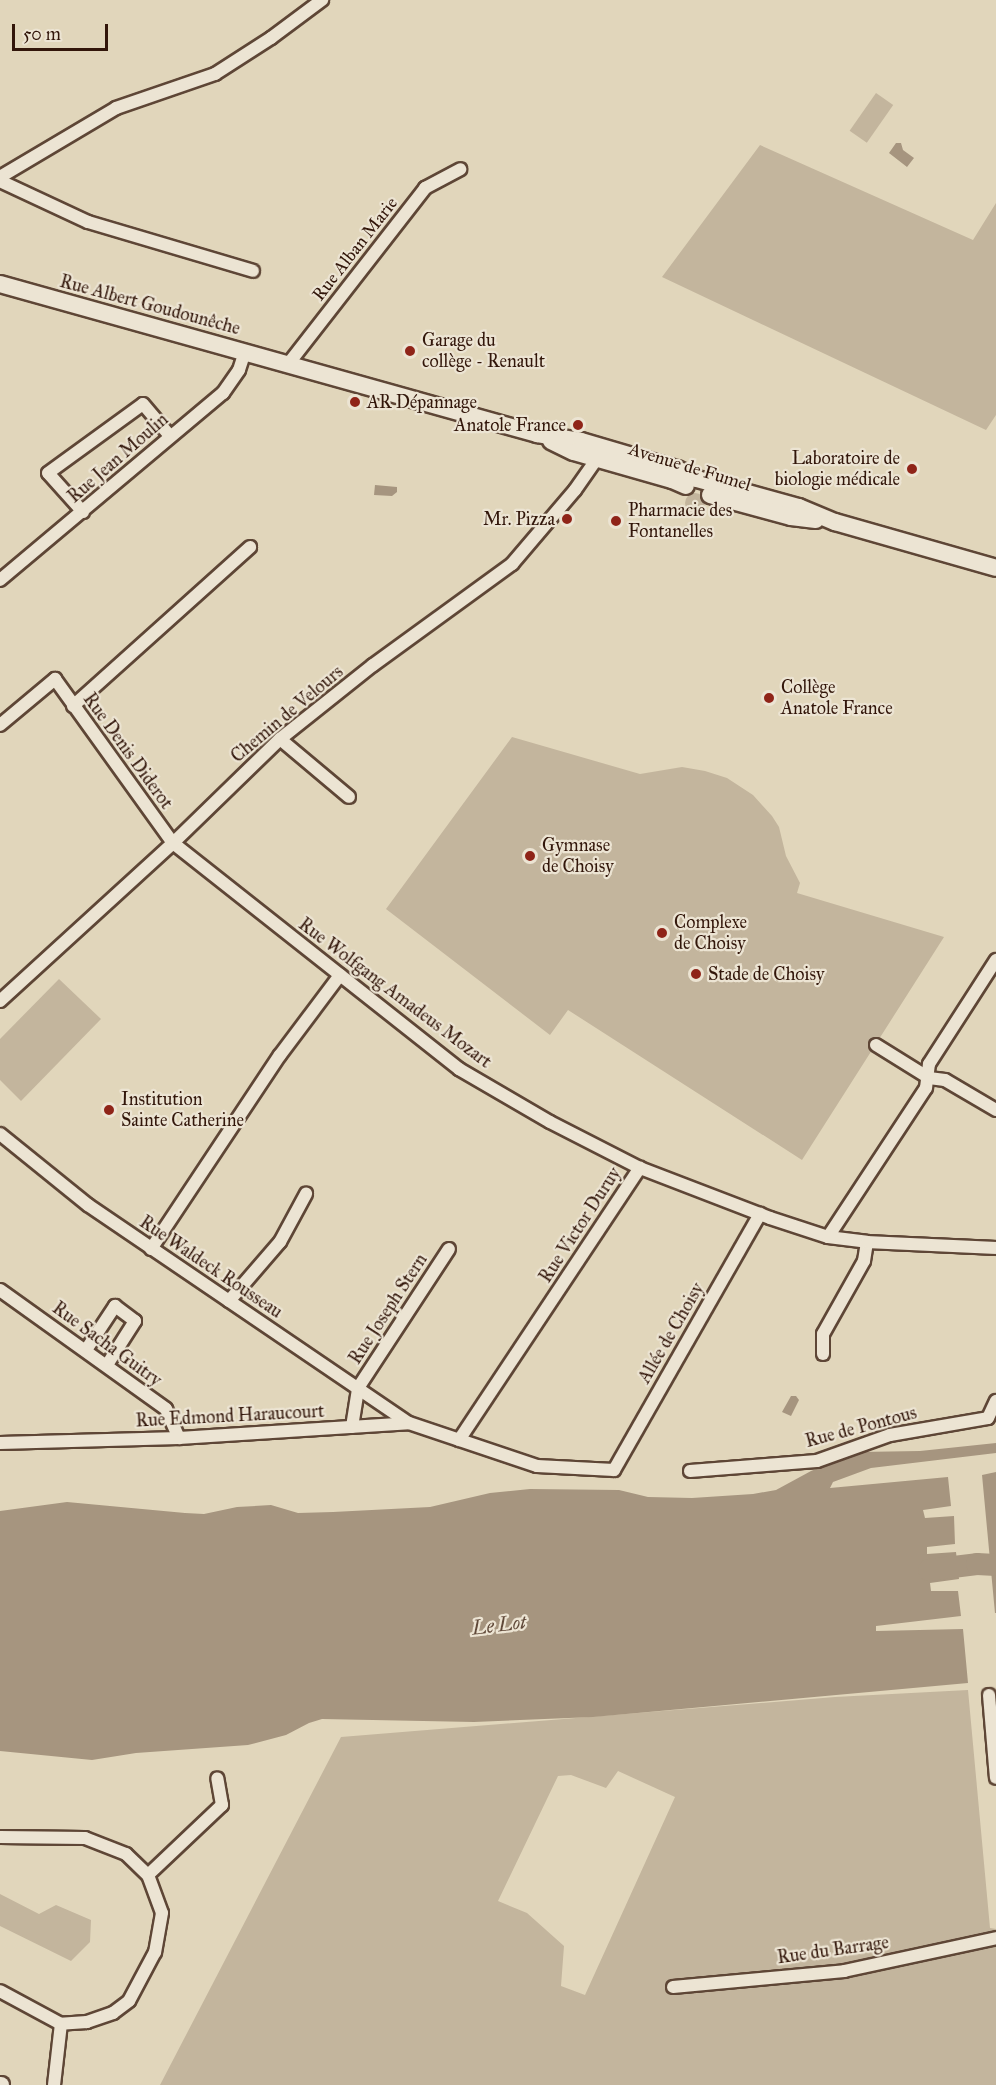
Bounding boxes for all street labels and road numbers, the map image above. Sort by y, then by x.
street label: Rue Alban Marie [308,193,402,305]
street label: Rue Albert Goudounêche [57,271,243,339]
street label: Rue Jean Moulin [63,409,173,507]
street label: Avenue de Fumel [626,438,754,496]
street label: Chemin de Velours [227,661,347,767]
street label: Rue Denis Diderot [79,689,177,813]
street label: Rue Wolfgang Amadeus Mozart [294,913,496,1073]
street label: Rue Victor Duruy [535,1163,625,1287]
street label: Rue Waldeck Rousseau [135,1211,287,1323]
street label: Rue Joseph Stern [344,1250,432,1368]
street label: Allée de Choisy [634,1279,708,1387]
street label: Rue Sacha Guitry [48,1297,166,1391]
street label: Rue Edmond Haraucourt [135,1400,325,1432]
street label: Rue de Pontous [803,1402,919,1452]
street label: Rue du Barrage [776,1931,890,1969]

